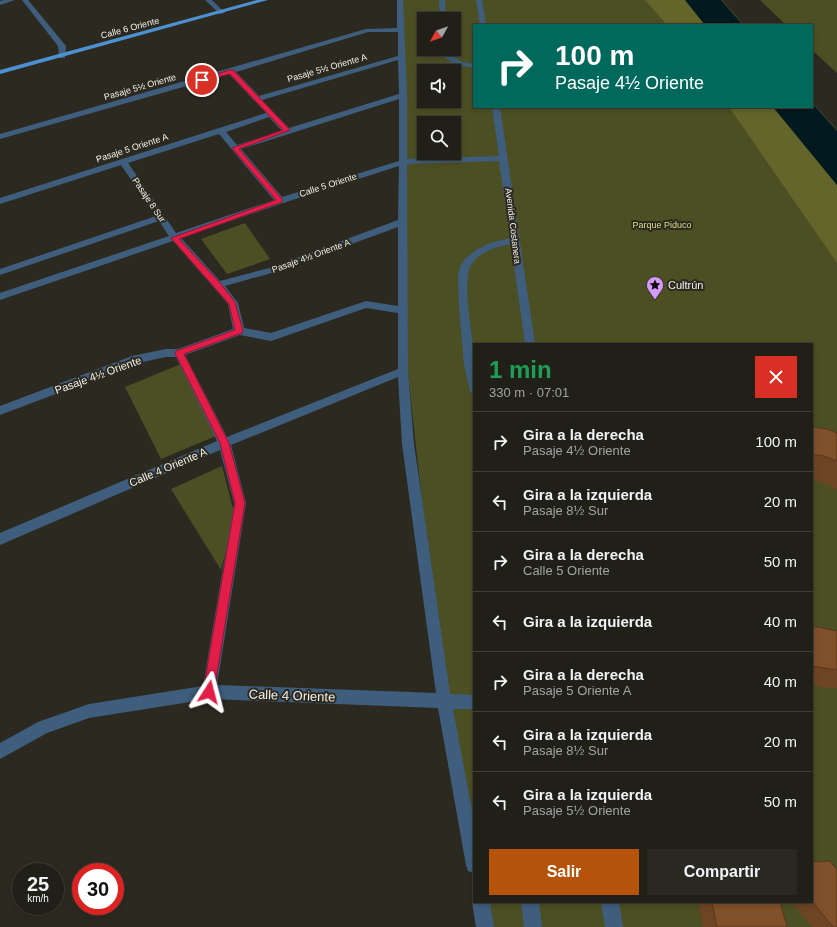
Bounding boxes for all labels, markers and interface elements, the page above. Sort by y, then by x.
north arrow [417,12,461,56]
map controls [417,12,461,160]
street label: Calle 6 Oriente [100,15,160,41]
icon: right [489,40,541,92]
text: 100 m [555,40,634,71]
street label: Pasaje 5½ Oriente A [286,52,368,84]
pin [185,63,219,97]
button: sound [417,64,461,108]
icon: arrive [191,69,213,91]
street label: Pasaje 5½ Oriente [103,72,177,102]
text: Pasaje 4½ Oriente [555,73,704,93]
button: search [417,116,461,160]
street label: Pasaje 5 Oriente A [95,132,169,164]
street label: Calle 5 Oriente [298,171,358,199]
street label: Pasaje 8 Sur [130,176,168,224]
street label: Avenida Costanera [503,187,523,265]
park label: Parque Piduco [632,220,692,230]
street label: Pasaje 4½ Oriente A [270,237,352,275]
place icon: Cultrún [645,275,665,300]
place label: Cultrún [668,279,703,291]
street label: Pasaje 4½ Oriente [53,354,143,396]
text: 1 min [489,356,552,383]
button: close [755,356,797,398]
text: 330 m · 07:01 [489,385,569,400]
text: Gira a la derecha [523,426,644,443]
icon: right [489,431,511,453]
text: 100 m [755,433,797,450]
text: Pasaje 4½ Oriente [523,443,631,458]
street label: Calle 4 Oriente A [127,445,209,489]
text: Gira a la izquierda [523,486,652,503]
icon: left [489,491,511,513]
text: 20 m [764,493,797,510]
text: Pasaje 8½ Sur [523,503,608,518]
text: Gira a la derecha [523,546,644,563]
icon: right [489,551,511,573]
text: 50 m [764,553,797,570]
text: Calle 5 Oriente [523,563,610,578]
icon: left [489,611,511,633]
text: Gira a la izquierda [523,613,652,630]
text: 40 m [764,613,797,630]
text: Gira a la derecha [523,666,644,683]
position arrow [188,671,230,713]
icon: right [489,671,511,693]
text: 40 m [764,673,797,690]
text: Pasaje 5 Oriente A [523,683,631,698]
street label: Calle 4 Oriente [248,686,336,705]
text: Gira a la izquierda [523,726,652,743]
icon: left [489,731,511,753]
text: 20 m [764,733,797,750]
text: Pasaje 8½ Sur [523,743,608,758]
text: Gira a la izquierda [523,786,652,803]
icon: left [489,791,511,813]
text: 50 m [764,793,797,810]
text: Pasaje 5½ Oriente [523,803,631,818]
button: Salir [489,849,639,895]
button: Compartir [647,849,797,895]
speed limit sign: 30 [72,863,124,915]
text: 25 [27,873,49,895]
text: km/h [27,893,49,904]

